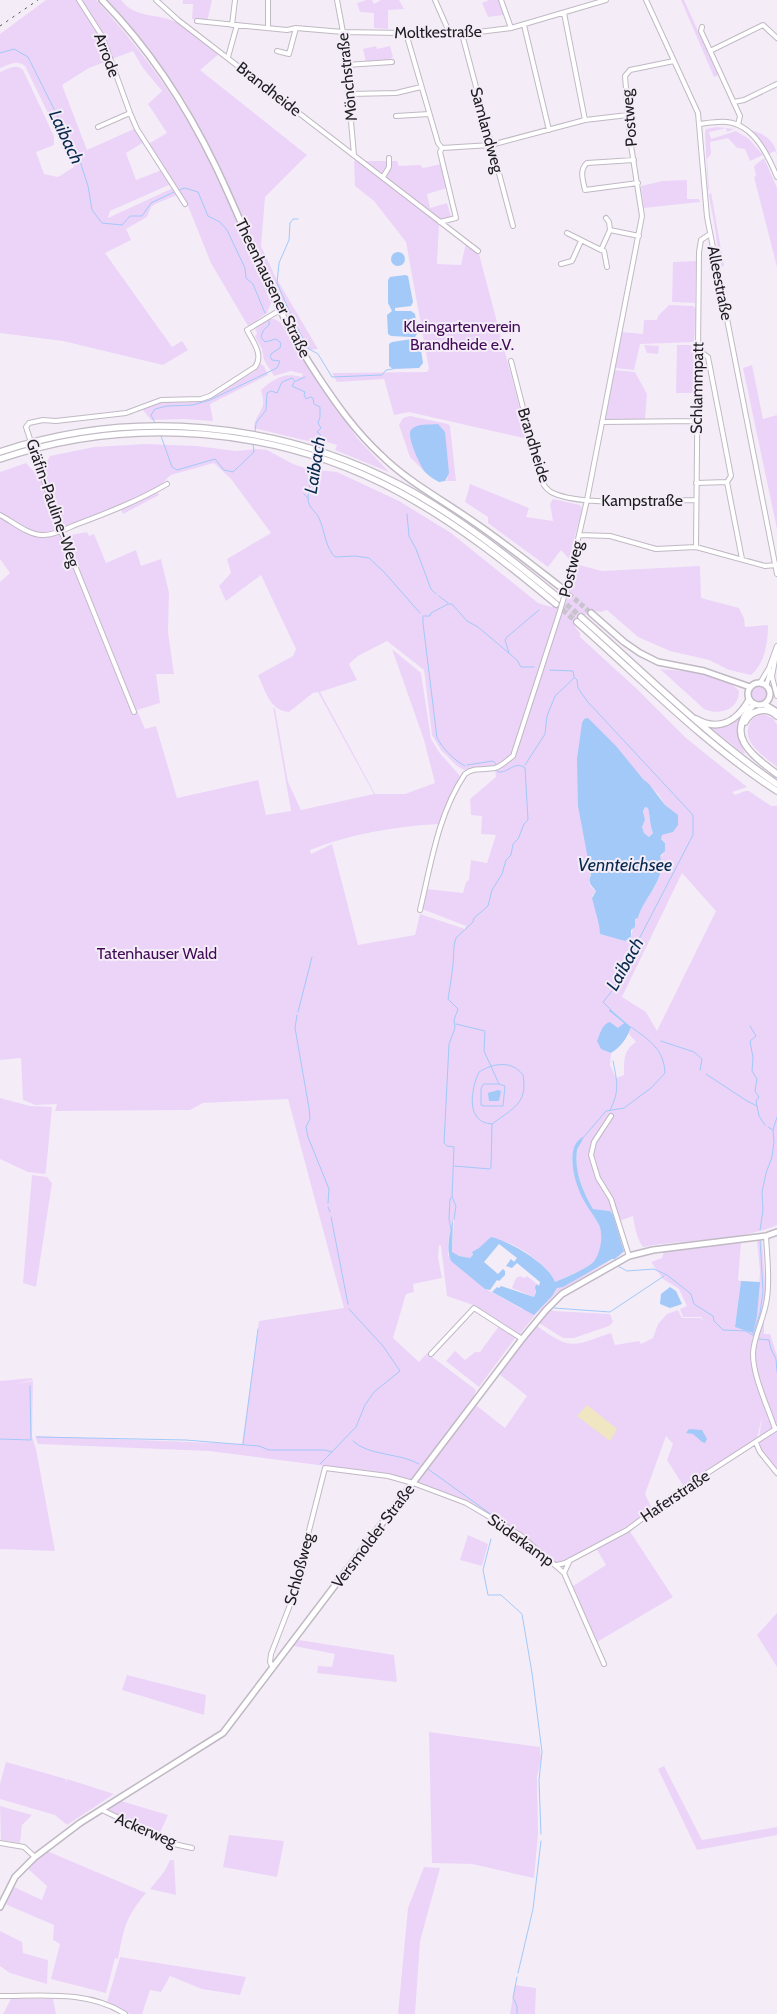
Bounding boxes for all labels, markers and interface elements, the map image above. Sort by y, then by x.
street label: Moltkestraße [394,22,482,42]
street label: Arrode [90,30,124,80]
street label: Mönchstraße [333,32,361,122]
street label: Brandheide [233,58,305,120]
street label: Samlandweg [466,85,508,176]
street label: Postweg [617,88,641,147]
water label: Laibach [44,106,88,168]
street label: Theenhausener Straße [231,215,315,361]
street label: Alleestraße [703,244,737,322]
park label: Kleingartenverein Brandheide e.V. [403,317,521,354]
street label: Schlammpatt [687,341,707,434]
street label: Brandheide [514,405,554,485]
water label: Laibach [300,435,330,495]
street label: Gräfin-Pauline-Weg [22,436,84,571]
street label: Kampstraße [601,491,683,510]
street label: Postweg [555,538,587,599]
water label: Vennteichsee [578,854,672,876]
water label: Laibach [601,933,649,995]
park label: Tatenhauser Wald [97,944,217,963]
street label: Haferstraße [637,1466,713,1526]
street label: Versmolder Straße [328,1480,418,1592]
street label: Süderkamp [484,1510,558,1571]
street label: Schloßweg [280,1530,318,1607]
street label: Ackerweg [113,1809,180,1852]

